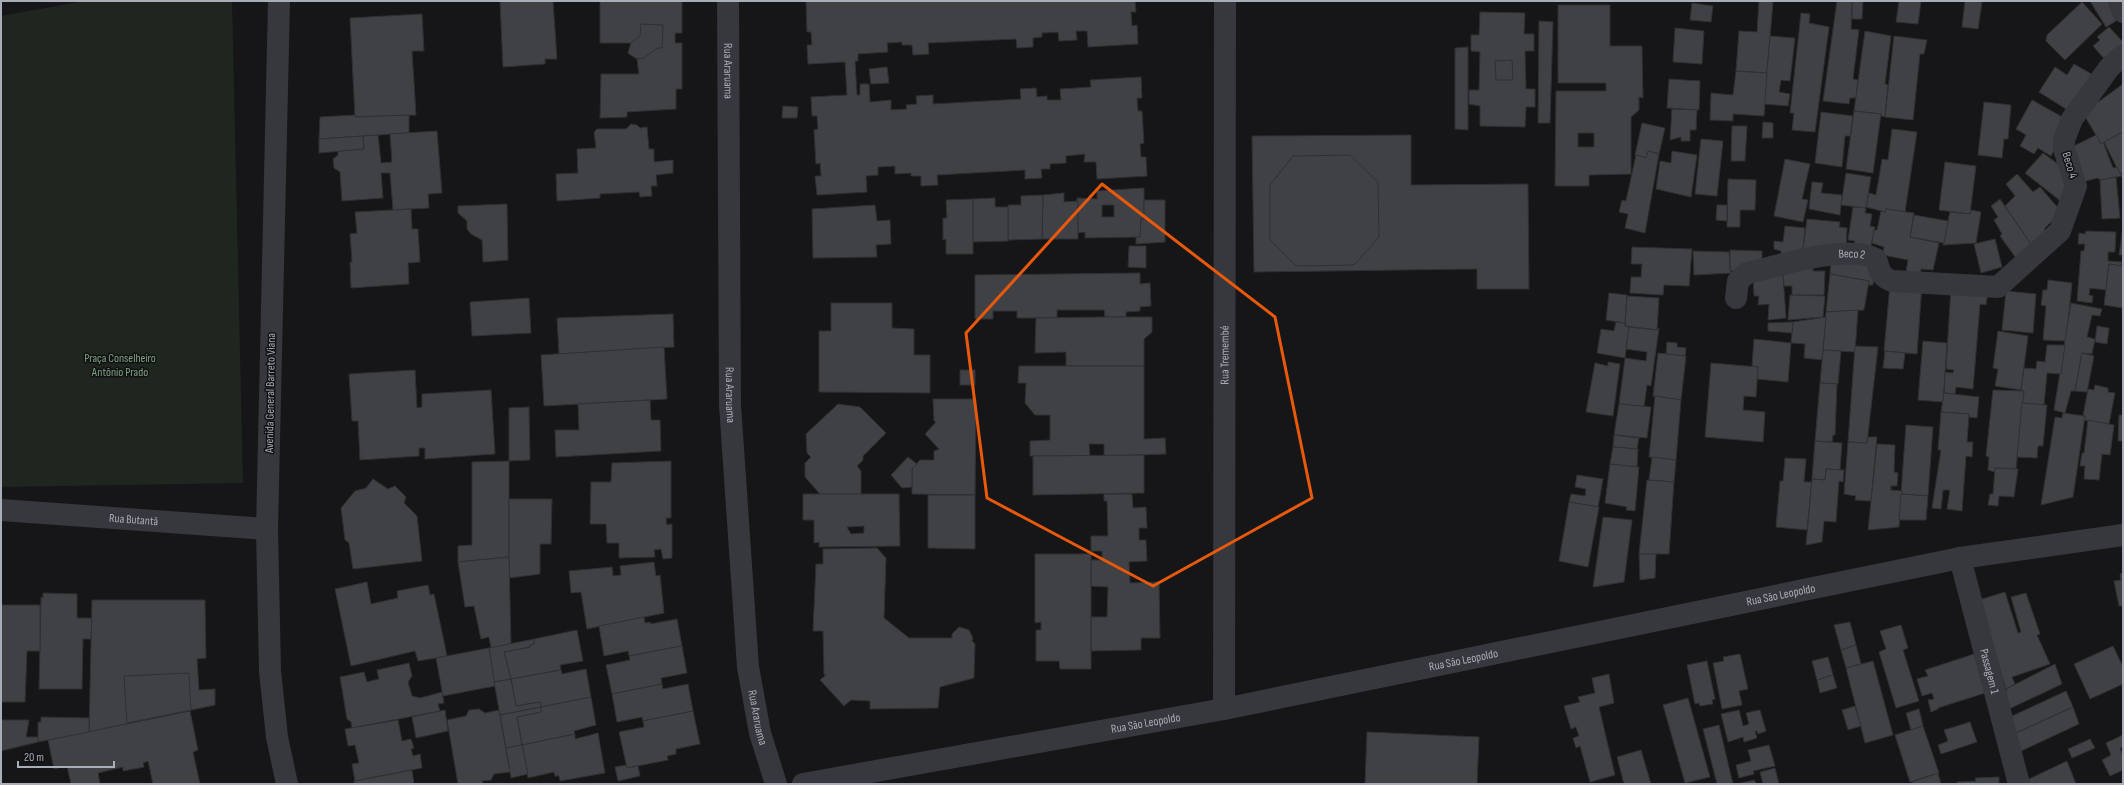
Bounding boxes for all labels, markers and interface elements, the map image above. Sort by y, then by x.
street label: Rua Araruama [720,43,735,99]
street label: Beco 4 [2058,150,2081,180]
street label: Beco 2 [1838,246,1866,263]
street label: Rua Tremembé [1217,325,1233,385]
street label: Avenida General Barreto Viana [262,333,279,454]
park label: Praça Conselheiro Antônio Prado [84,351,156,380]
street label: Rua Araruama [722,367,738,424]
street label: Rua Butantã [109,511,159,529]
street label: Rua São Leopoldo [1745,581,1817,610]
street label: Rua São Leopoldo [1428,646,1499,675]
street label: Passagem 1 [1976,647,2002,696]
street label: Rua Araruama [744,689,770,747]
street label: Rua São Leopoldo [1110,710,1182,737]
scale bar [18,743,114,769]
text: 20 m [24,750,44,765]

